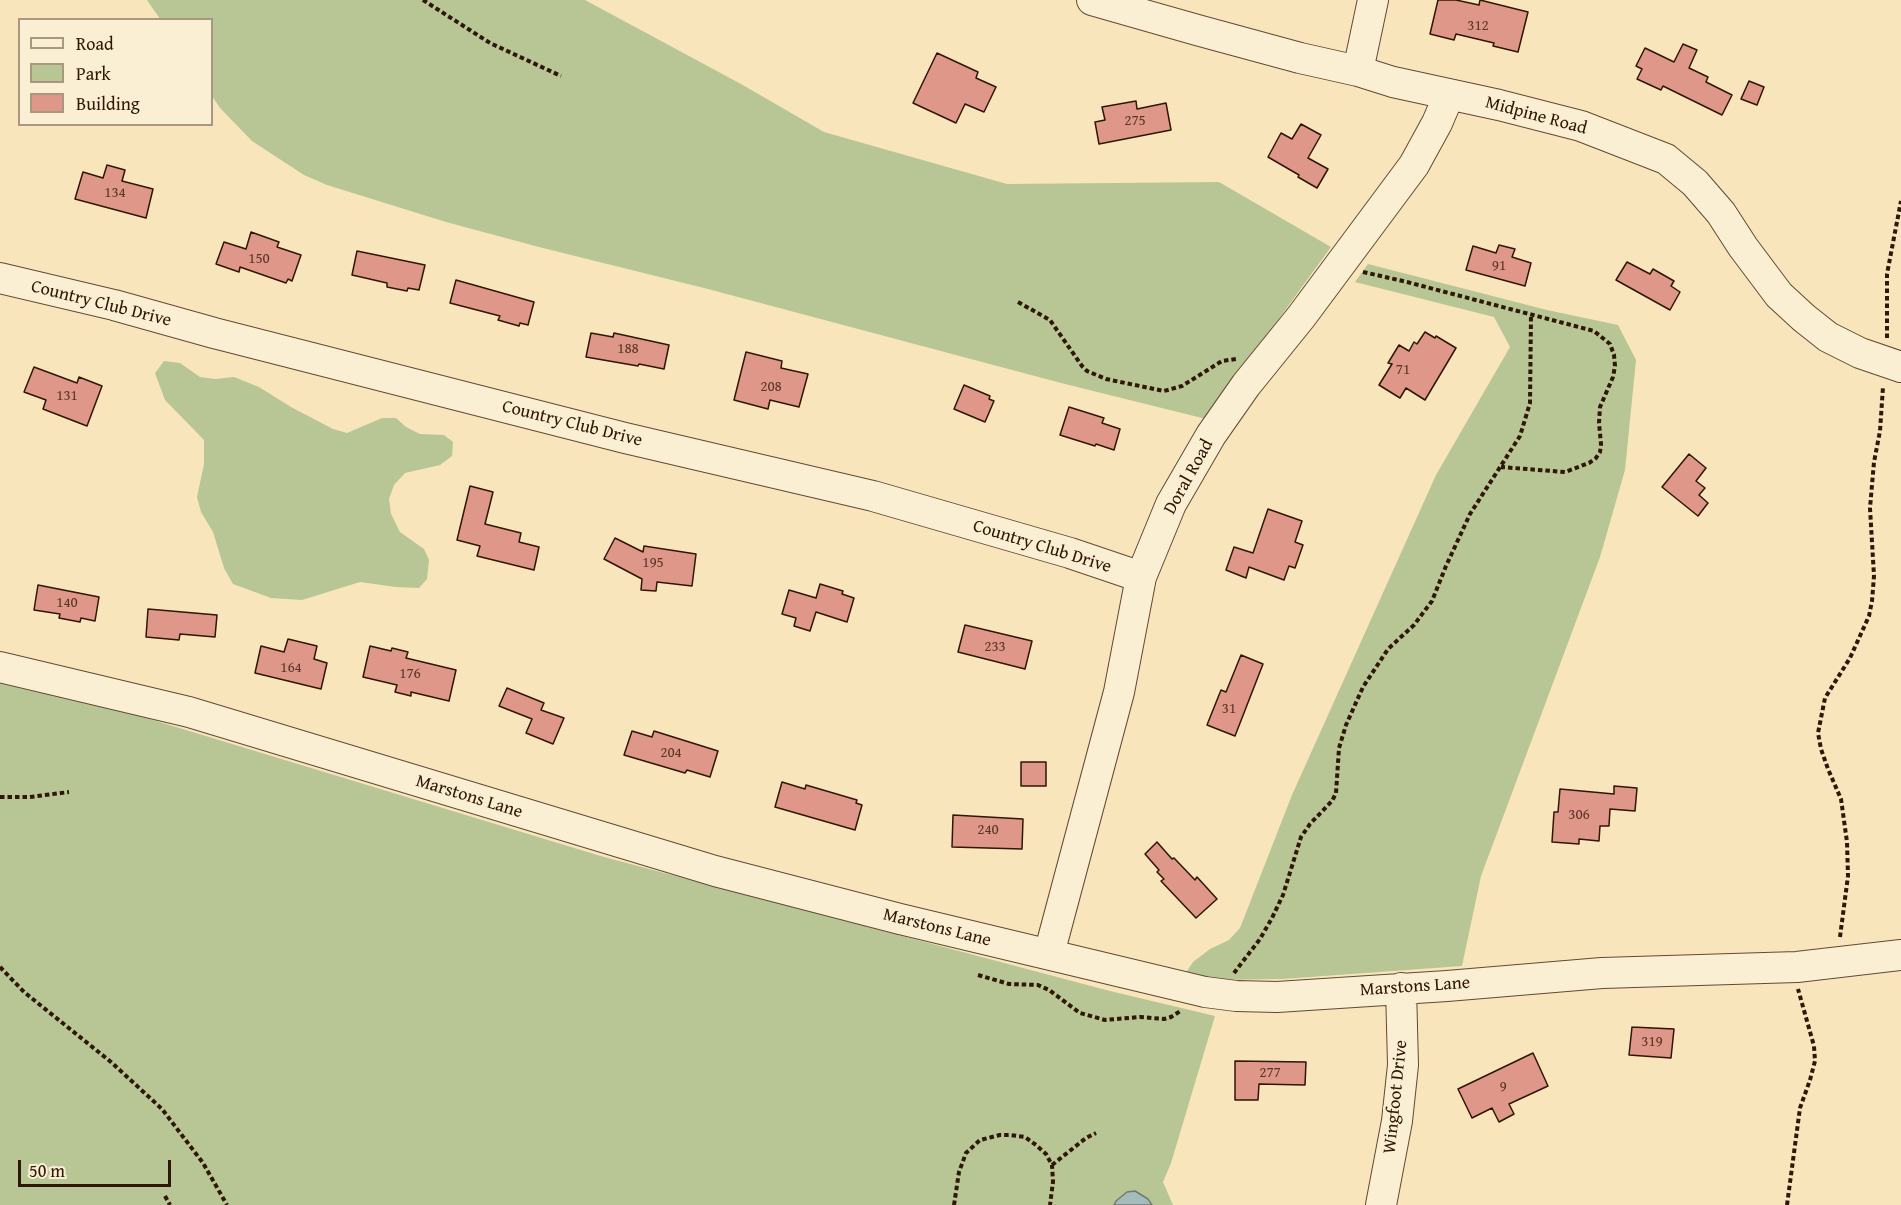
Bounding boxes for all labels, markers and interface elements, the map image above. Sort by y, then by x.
house number: 312 [1467,17,1489,35]
legend [18,18,213,126]
text: Road [76,30,114,57]
text: Park [76,60,111,87]
text: Building [76,90,140,117]
street label: Midpine Road [1483,92,1589,140]
house number: 275 [1124,112,1146,130]
house number: 134 [104,184,126,202]
house number: 150 [248,250,270,268]
house number: 91 [1492,257,1506,275]
street label: Country Club Drive [29,276,173,332]
house number: 188 [617,340,639,358]
house number: 71 [1396,361,1410,379]
house number: 208 [760,378,782,396]
house number: 131 [56,387,78,405]
street label: Country Club Drive [500,396,644,452]
street label: Doral Road [1160,436,1218,518]
street label: Country Club Drive [970,516,1114,578]
house number: 195 [642,554,664,572]
house number: 140 [56,594,78,612]
house number: 233 [984,638,1006,656]
house number: 164 [280,659,302,677]
house number: 176 [399,665,421,683]
house number: 31 [1222,700,1236,718]
house number: 204 [660,744,682,762]
street label: Marstons Lane [413,771,525,823]
house number: 306 [1568,806,1590,824]
house number: 240 [977,821,999,839]
street label: Marstons Lane [881,904,993,952]
street label: Marstons Lane [1359,972,1471,1002]
house number: 319 [1641,1033,1663,1051]
street label: Wingfoot Drive [1379,1039,1413,1155]
house number: 277 [1259,1064,1281,1082]
house number: 9 [1499,1078,1507,1096]
scale bar [21,1148,174,1186]
text: 50 m [29,1157,65,1184]

